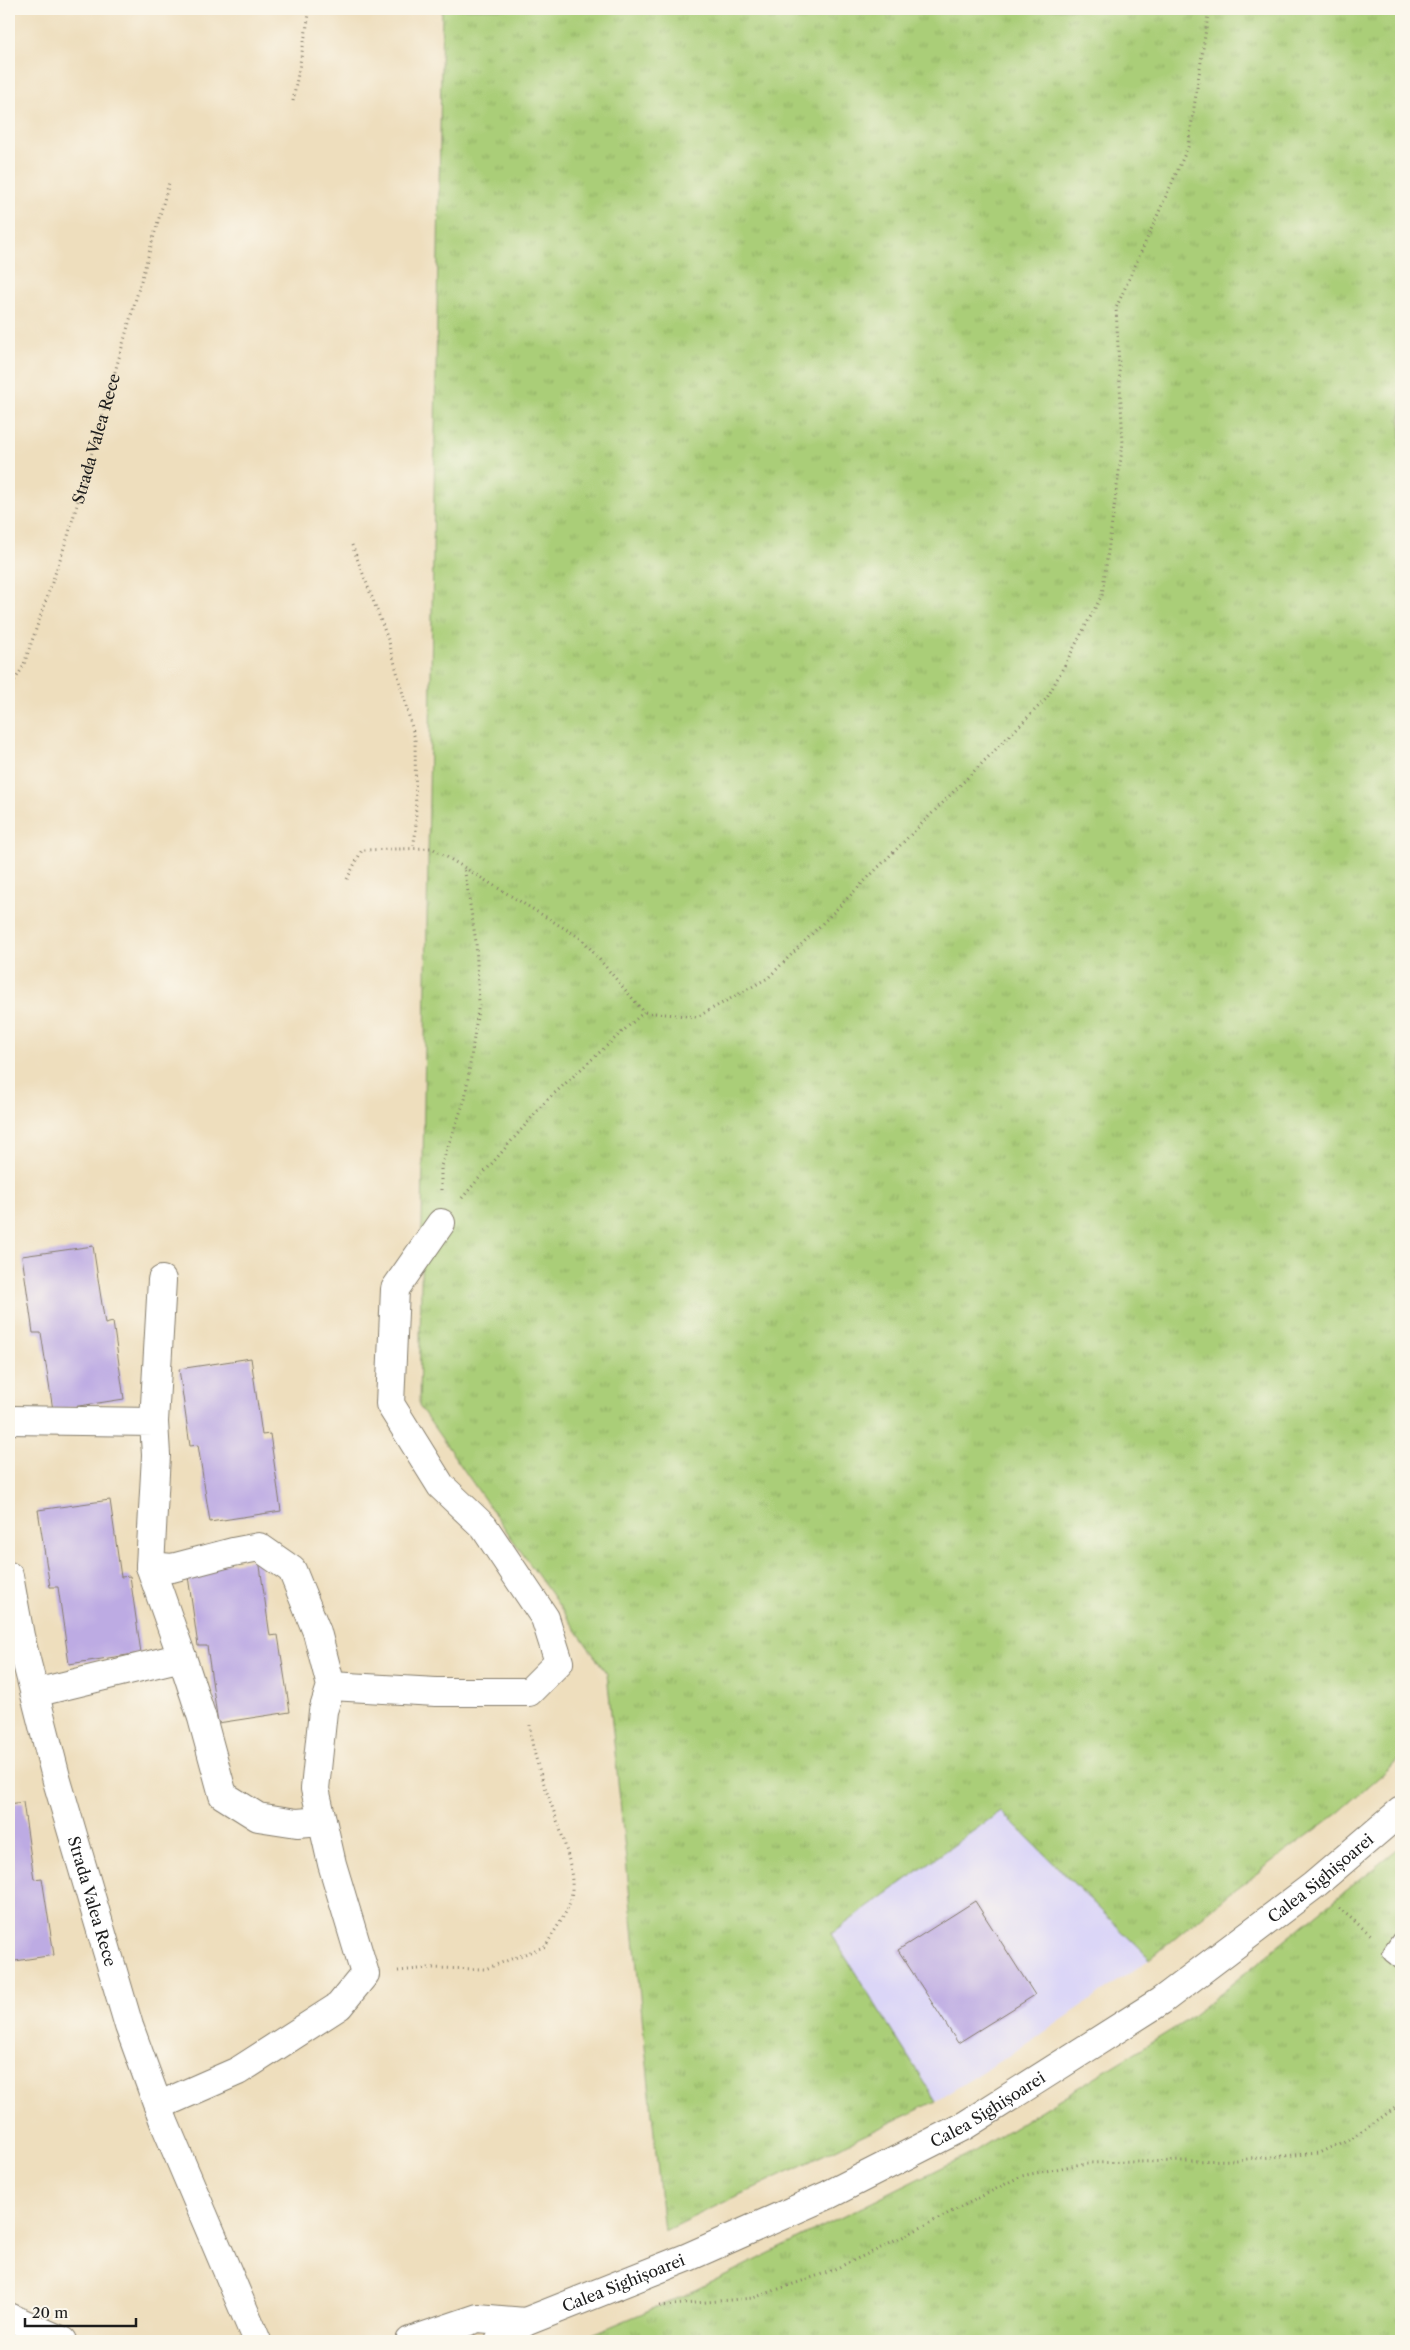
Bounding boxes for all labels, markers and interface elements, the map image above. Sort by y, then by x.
street label: Strada Valea Rece [68,371,124,506]
street label: Calea Sighișoarei [1264,1829,1377,1927]
street label: Strada Valea Rece [64,1834,121,1969]
street label: Calea Sighișoarei [927,2067,1049,2151]
street label: Calea Sighișoarei [559,2249,688,2316]
scale bar [25,2295,136,2327]
text: 20 m [32,2303,68,2322]

